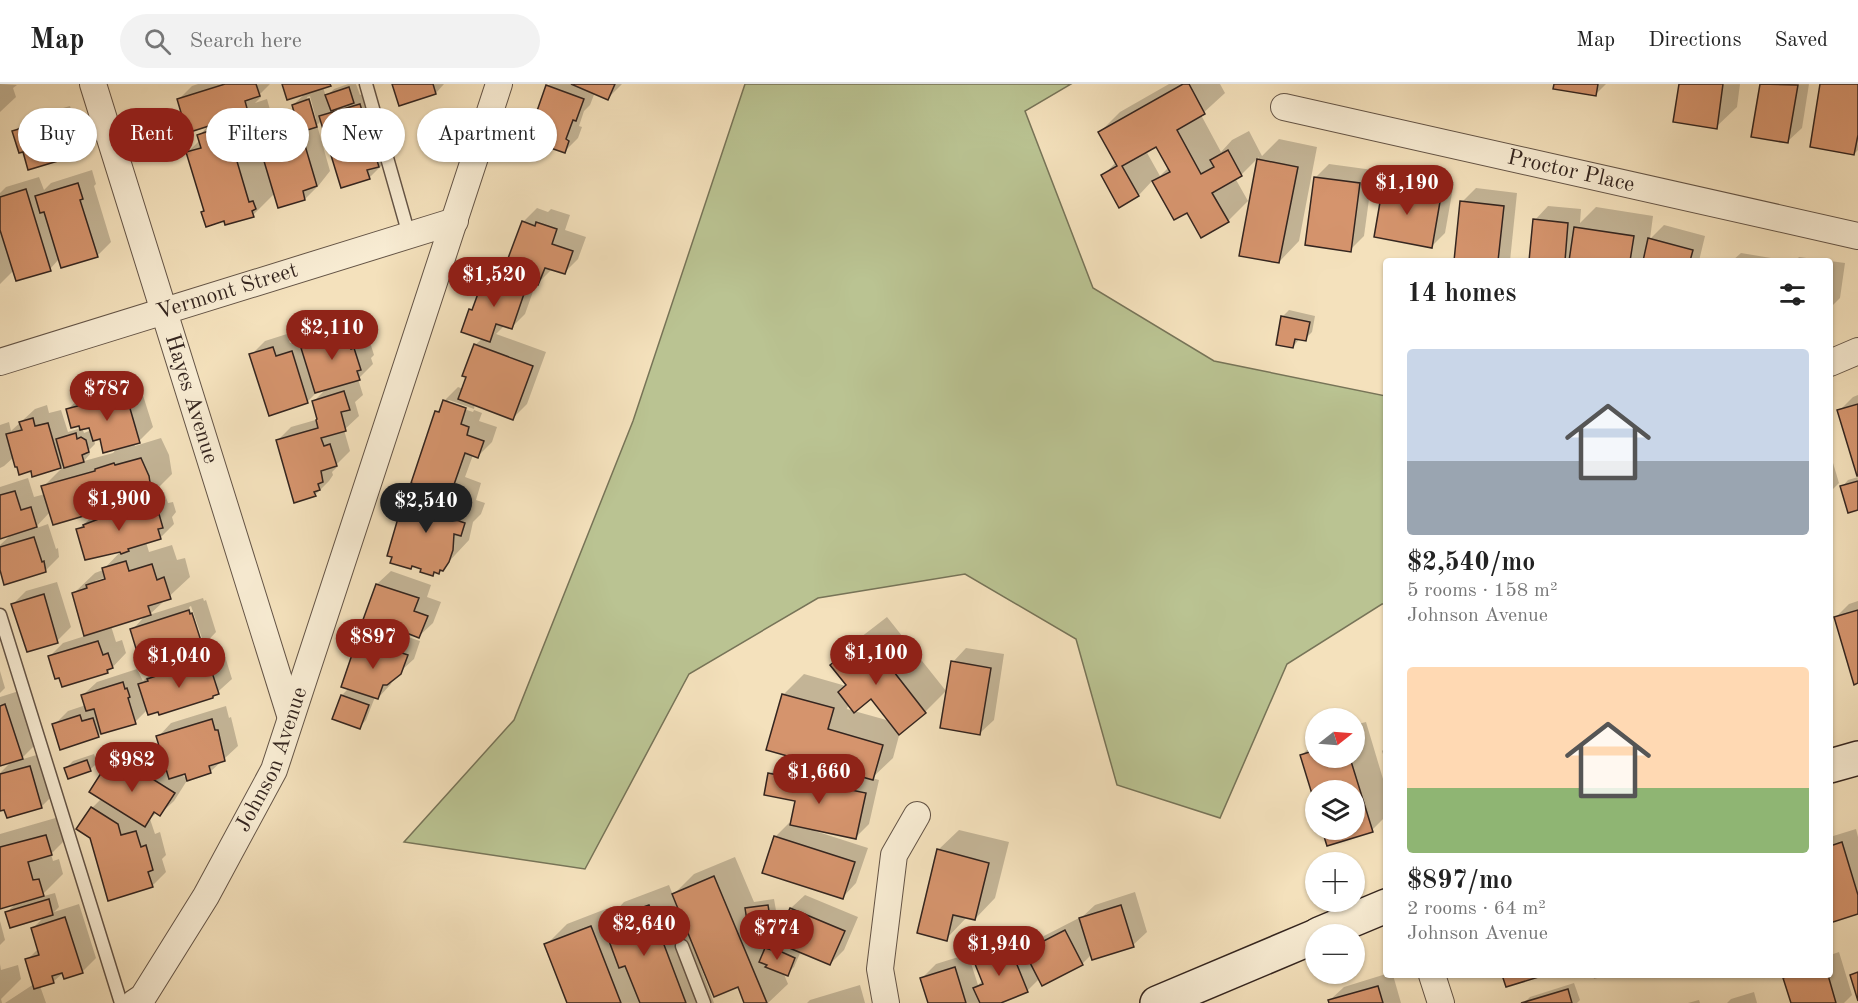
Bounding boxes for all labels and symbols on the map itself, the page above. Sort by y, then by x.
street label: Proctor Place [1505,146,1637,196]
pin: $1,190 [1358,165,1456,216]
pin: $1,520 [445,257,543,308]
street label: Vermont Street [154,259,301,324]
pin: $2,110 [283,310,381,361]
street label: Hayes Avenue [161,332,222,466]
pin: $787 [71,371,143,422]
pin: $1,900 [70,481,168,532]
pin: $2,540 [377,483,475,534]
pin: $897 [337,619,409,670]
pin: $1,100 [827,635,925,686]
pin: $1,040 [130,638,228,689]
street label: Johnson Avenue [232,684,311,836]
north arrow [1305,708,1365,768]
pin: $982 [96,742,168,793]
pin: $1,660 [770,754,868,805]
pin: $2,640 [595,906,693,957]
pin: $774 [741,910,813,961]
pin: $1,940 [950,926,1048,977]

